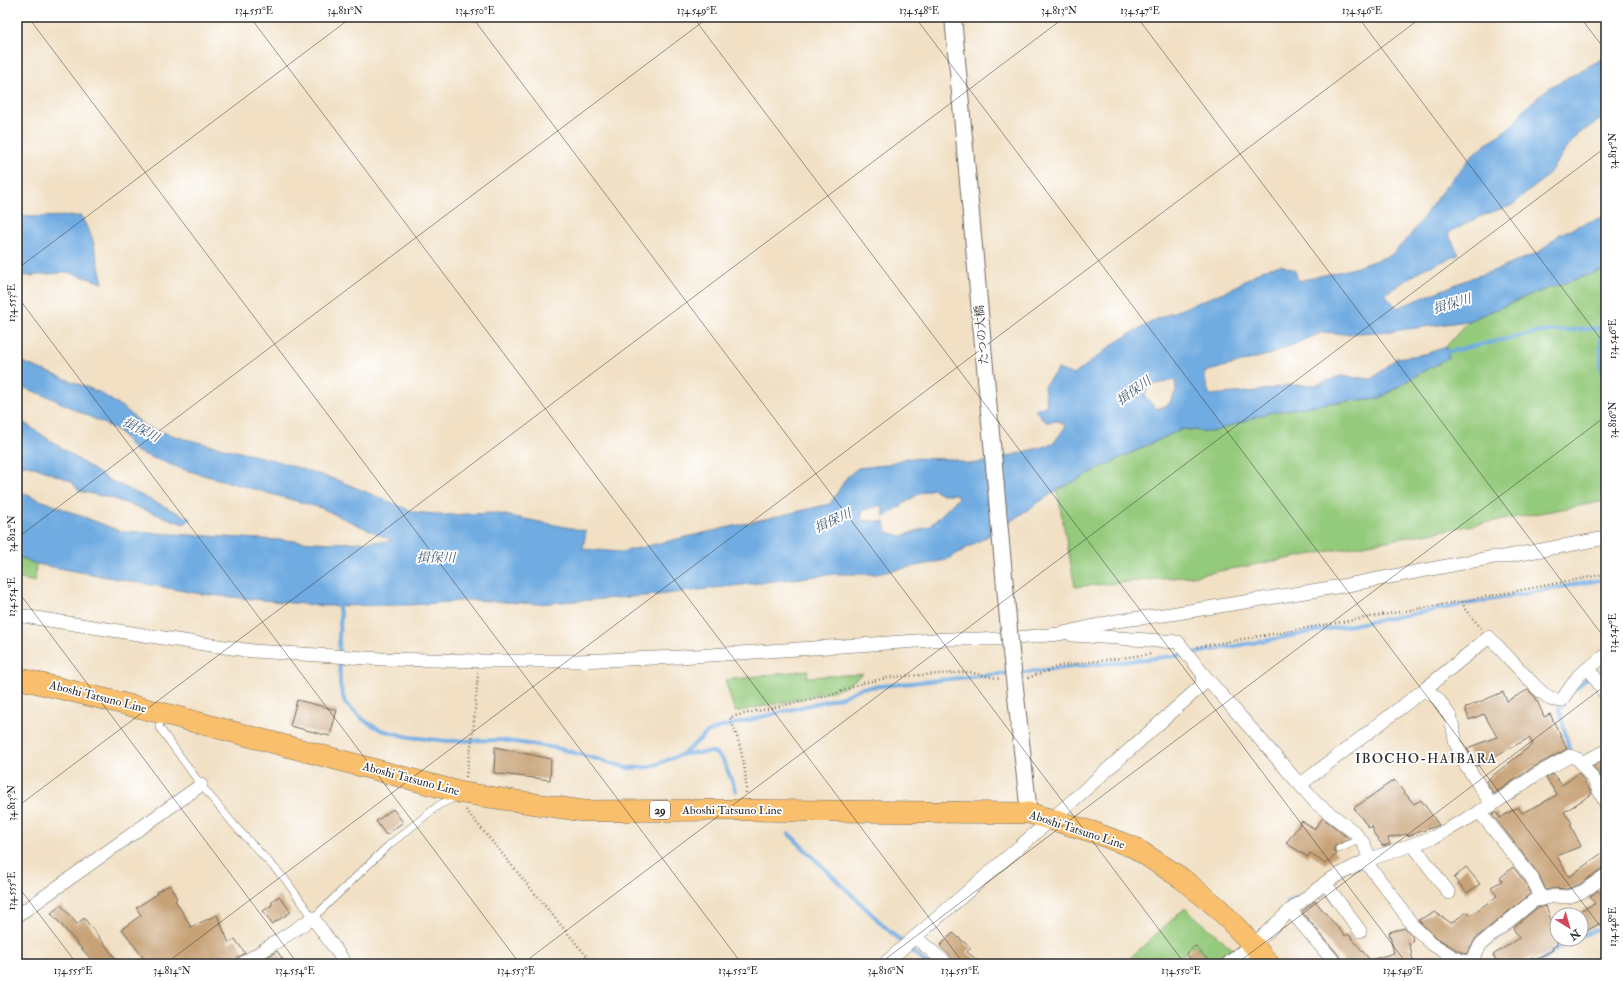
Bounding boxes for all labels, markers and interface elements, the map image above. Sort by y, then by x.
text: 134.551°E [235,5,273,17]
text: 34.811°N [327,5,363,17]
text: 134.550°E [455,5,495,17]
text: 134.549°E [677,5,717,17]
text: 134.548°E [899,5,939,17]
text: 34.813°N [1041,5,1077,17]
text: 134.547°E [1120,5,1160,17]
text: 134.546°E [1342,5,1382,17]
text: 34.815°N [1607,133,1619,169]
text: 134.553°E [6,284,18,322]
water label: 揖保川 [1431,290,1475,317]
street label: たつの大橋 [972,304,992,366]
text: 134.546°E [1607,319,1619,359]
water label: 揖保川 [1114,372,1156,409]
text: 34.816°N [1607,401,1619,439]
water label: 揖保川 [120,414,164,447]
water label: 揖保川 [812,505,856,536]
text: 34.812°N [6,515,18,553]
water label: 揖保川 [416,550,457,566]
text: 134.554°E [6,577,18,617]
text: 134.547°E [1607,613,1619,653]
street label: Aboshi Tatsuno Line [47,677,148,716]
district label: IBOCHO-HAIBARA [1355,750,1497,767]
street label: Aboshi Tatsuno Line [360,759,461,799]
text: 34.813°N [6,785,18,821]
road number: 29 [650,801,670,819]
street label: Aboshi Tatsuno Line [681,803,782,818]
street label: Aboshi Tatsuno Line [1026,807,1127,853]
text: 134.555°E [6,872,18,910]
north arrow [1549,907,1589,947]
text: 134.548°E [1607,907,1619,947]
text: N [1566,926,1583,943]
text: 134.555°E [54,965,92,977]
text: 34.814°N [153,965,191,977]
text: 134.554°E [275,965,315,977]
text: 134.553°E [497,965,535,977]
text: 134.552°E [718,965,758,977]
text: 34.816°N [867,965,905,977]
text: 134.551°E [941,965,979,977]
text: 134.550°E [1161,965,1201,977]
text: 134.549°E [1383,965,1423,977]

